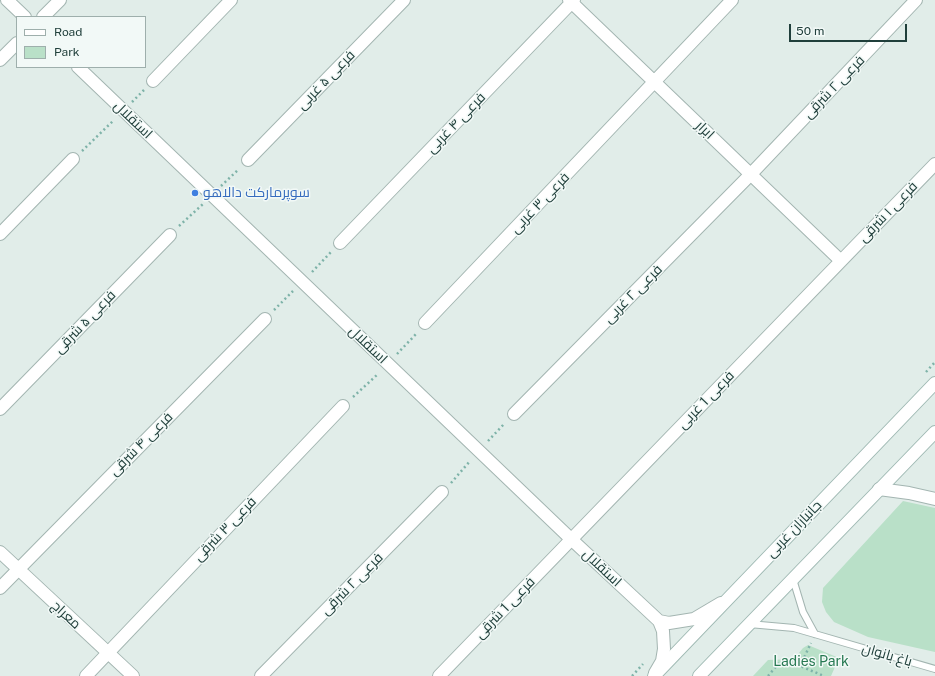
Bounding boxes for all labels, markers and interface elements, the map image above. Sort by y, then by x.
legend [16,16,146,68]
scale bar [791,16,909,42]
text: 50 m [796,24,824,38]
text: Road [54,25,82,39]
text: Park [54,45,80,59]
street label: فرعی ۵ غربی [293,47,359,113]
street label: فرعی ۲ شرقی [800,52,868,122]
street label: فرعی ۴ غربی [423,89,489,157]
street label: استقلال [110,98,156,142]
street label: ابرار [692,117,718,143]
street label: فرعی ۳ غربی [507,169,573,237]
street label: فرعی ۱ شرقی [855,178,921,246]
place label: سوپرمارکت دالاهو [203,185,310,201]
marker: سوپرمارکت دالاهو [190,188,200,198]
street label: فرعی ۲ غربی [600,261,666,327]
street label: فرعی ۵ شرقی [51,287,119,357]
street label: استقلال [345,323,391,367]
street label: فرعی 1 غربی [674,367,738,433]
street label: فرعی ۴ شرقی [106,409,176,479]
street label: فرعی ۳ شرقی [190,493,260,565]
street label: جانبازان غربی [763,497,825,561]
street label: استقلال [579,546,625,590]
street label: فرعی ۲ شرقی [317,549,387,619]
street label: فرعی 1 شرقی [471,574,539,642]
street label: معراج [48,597,84,633]
street label: باغ بانوان [860,640,914,670]
park label: Ladies Park [773,654,849,670]

